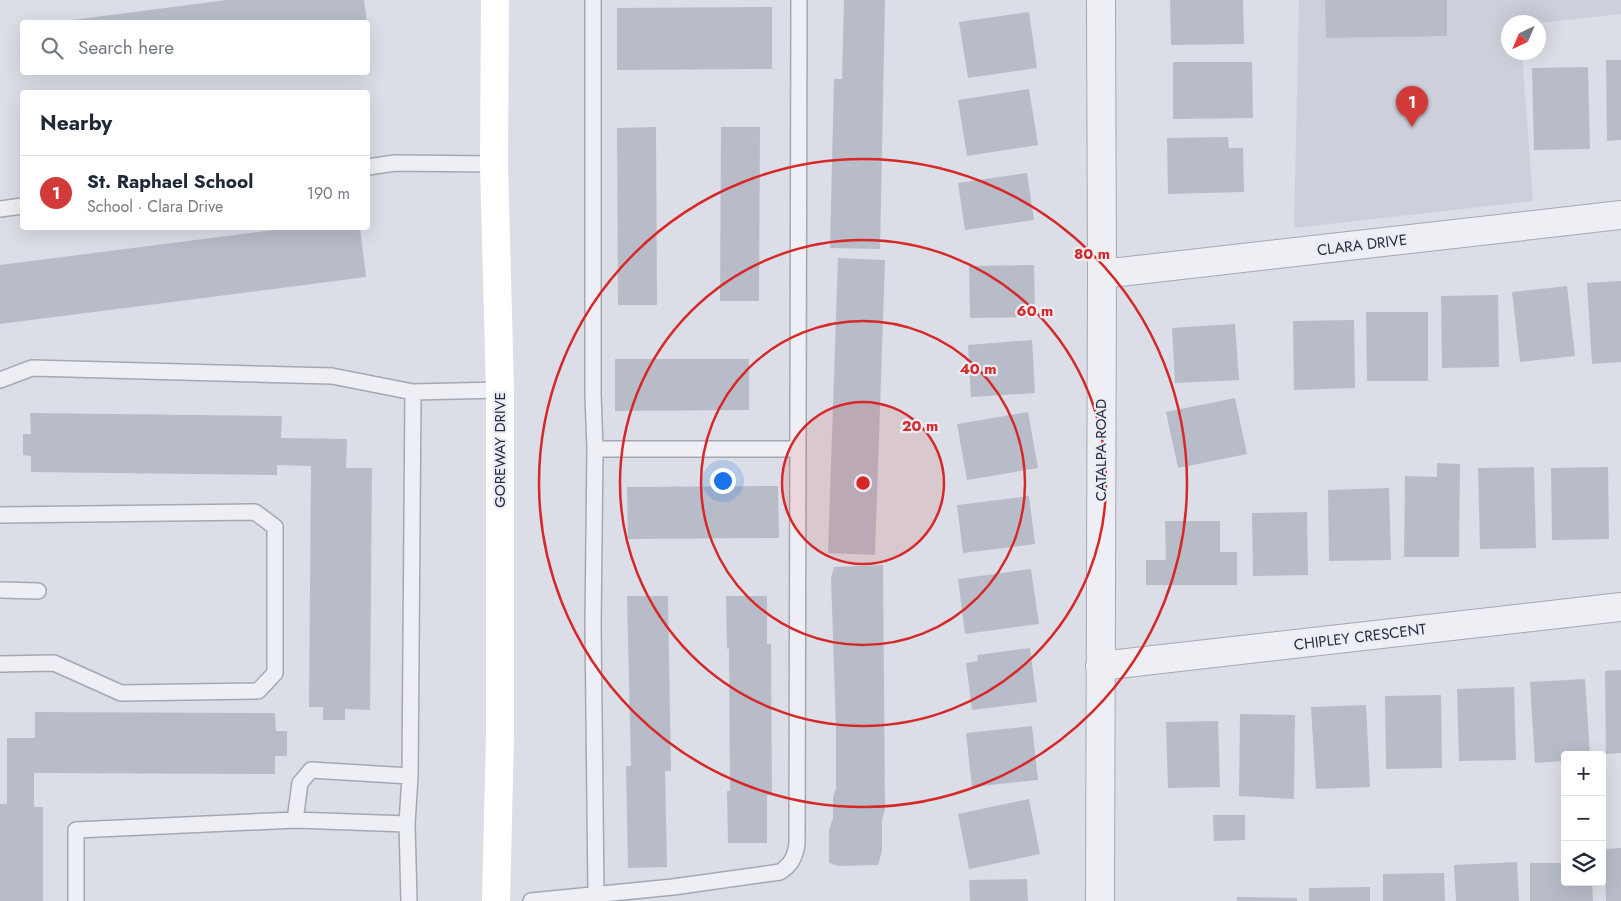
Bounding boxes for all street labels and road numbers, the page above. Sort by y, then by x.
street label: CLARA DRIVE [1316,229,1408,261]
street label: GOREWAY DRIVE [489,392,511,508]
street label: CATALPA ROAD [1090,399,1112,501]
street label: CHIPLEY CRESCENT [1293,618,1427,656]

